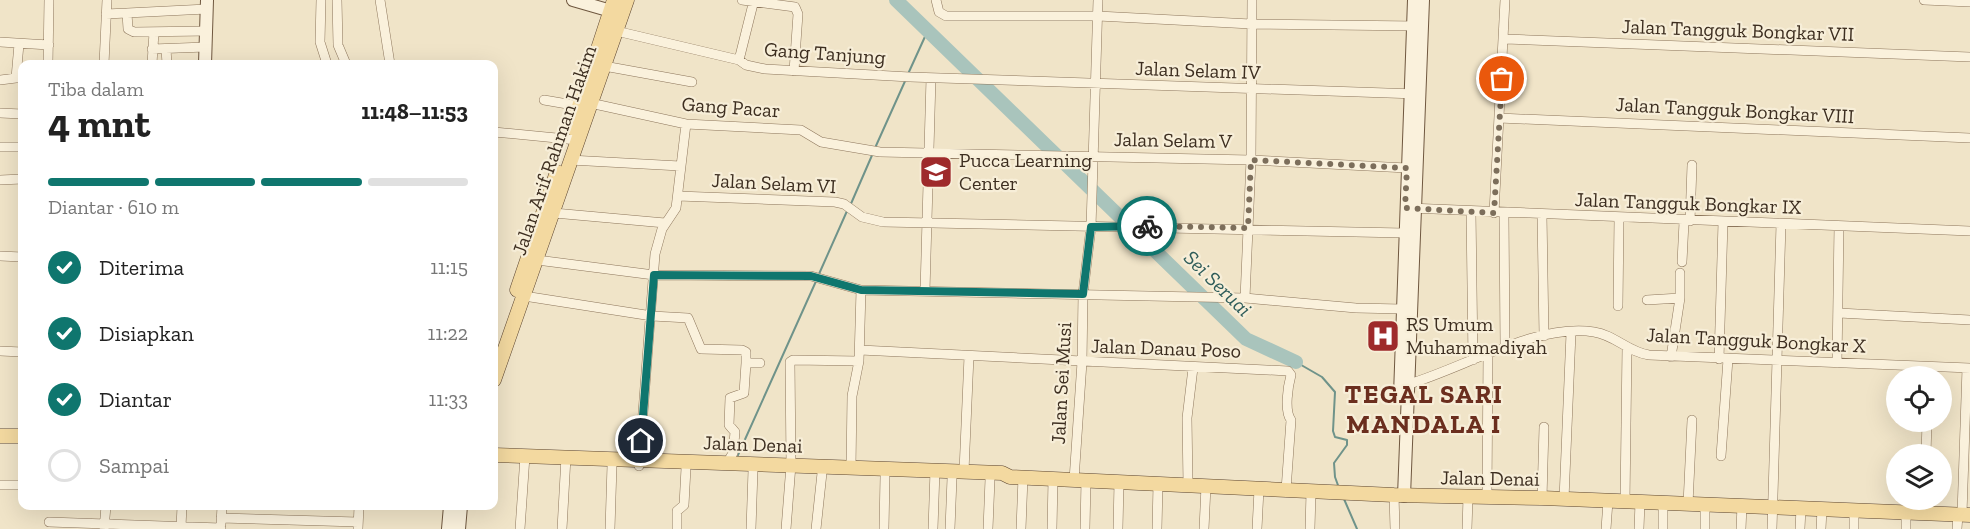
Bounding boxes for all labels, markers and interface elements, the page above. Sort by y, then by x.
street label: Jalan Tangguk Bongkar VII [1621,14,1855,46]
street label: Gang Tanjung [763,37,887,69]
street label: Jalan Arif Rahman Hakim [507,41,601,258]
pin [1476,53,1527,104]
street label: Jalan Selam IV [1135,56,1261,84]
icon: bag [1485,62,1518,95]
text: Tiba dalam [48,77,144,101]
street label: Gang Pacar [681,92,781,122]
street label: Jalan Tangguk Bongkar VIII [1615,92,1855,128]
text: 11:48–11:53 [361,98,468,125]
text: 4 mnt [48,100,150,147]
street label: Jalan Selam V [1114,127,1232,153]
place label: Pucca Learning Center [959,148,1092,195]
school or university icon: Pucca Learning Center [918,154,954,190]
street label: Jalan Selam VI [711,168,837,198]
street label: Jalan Tangguk Bongkar IX [1574,187,1802,219]
text: Diantar · 610 m [48,195,179,219]
courier [1117,196,1177,256]
icon: bike [1131,210,1164,243]
water label: Sei Seruai [1179,245,1257,321]
icon: check [48,251,81,284]
text: Diterima [99,254,184,281]
text: 11:15 [430,255,468,279]
place label: RS Umum Muhammadiyah [1406,312,1548,359]
icon: check [48,317,81,350]
hospital icon: RS Umum Muhammadiyah [1365,318,1401,354]
text: Disiapkan [99,320,194,347]
text: 11:22 [428,321,468,345]
street label: Jalan Sei Musi [1046,321,1076,445]
street label: Jalan Tangguk Bongkar X [1646,322,1867,358]
street label: Jalan Danau Poso [1091,333,1241,363]
map controls [1886,366,1952,510]
button: locate [1886,366,1952,432]
district label: TEGAL SARI MANDALA I [1345,378,1503,440]
icon: check [48,383,81,416]
text: Diantar [99,386,172,413]
text: 11:33 [429,387,468,411]
pin [615,415,666,466]
icon: home [624,424,657,457]
street label: Jalan Denai [703,430,804,458]
button: layers [1886,444,1952,510]
text: Sampai [99,452,169,479]
street label: Jalan Denai [1440,465,1540,491]

